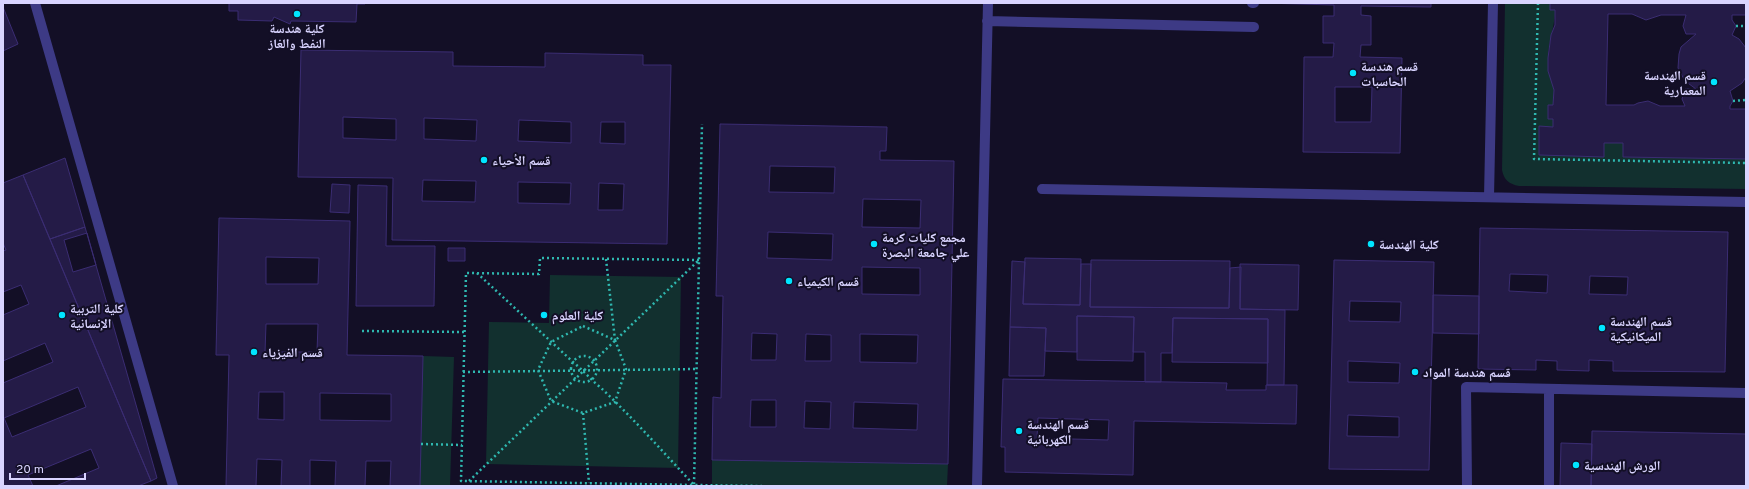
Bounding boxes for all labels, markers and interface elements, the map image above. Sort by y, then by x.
marker: كلية هندسة النفط والغاز [292,9,302,19]
place label: كلية هندسة النفط والغاز [267,22,326,53]
place label: قسم هندسة الحاسبات [1361,60,1418,91]
marker: قسم هندسة الحاسبات [1348,68,1358,78]
place label: قسم الهندسة المعمارية [1644,69,1706,100]
marker: قسم الهندسة المعمارية [1709,77,1719,87]
place label: قسم الأحياء [492,154,551,170]
marker: قسم الأحياء [479,155,489,165]
place label: مجمع كليات كرمة علي جامعة البصرة [882,231,970,263]
place label: كلية الهندسة [1379,238,1439,254]
marker: مجمع كليات كرمة علي جامعة البصرة [869,239,879,249]
marker: كلية الهندسة [1366,239,1376,249]
place label: قسم الكيمياء [797,275,859,291]
marker: قسم الكيمياء [784,276,794,286]
place label: كلية التربية الإنسانية [70,302,124,333]
place label: كلية العلوم [552,309,604,325]
marker: كلية التربية الإنسانية [57,310,67,320]
marker: كلية العلوم [539,310,549,320]
place label: قسم الهندسة الميكانيكية [1610,315,1672,346]
marker: قسم الهندسة الميكانيكية [1597,323,1607,333]
place label: قسم الفيزياء [262,346,323,362]
marker: قسم الفيزياء [249,347,259,357]
place label: قسم هندسة المواد [1423,366,1511,382]
marker: قسم هندسة المواد [1410,367,1420,377]
place label: قسم الهندسة الكهربائية [1027,418,1089,449]
marker: قسم الهندسة الكهربائية [1014,426,1024,436]
scale bar [10,455,85,481]
place label: الورش الهندسية [1584,459,1660,475]
marker: الورش الهندسية [1571,460,1581,470]
text: 20 m [16,462,44,478]

